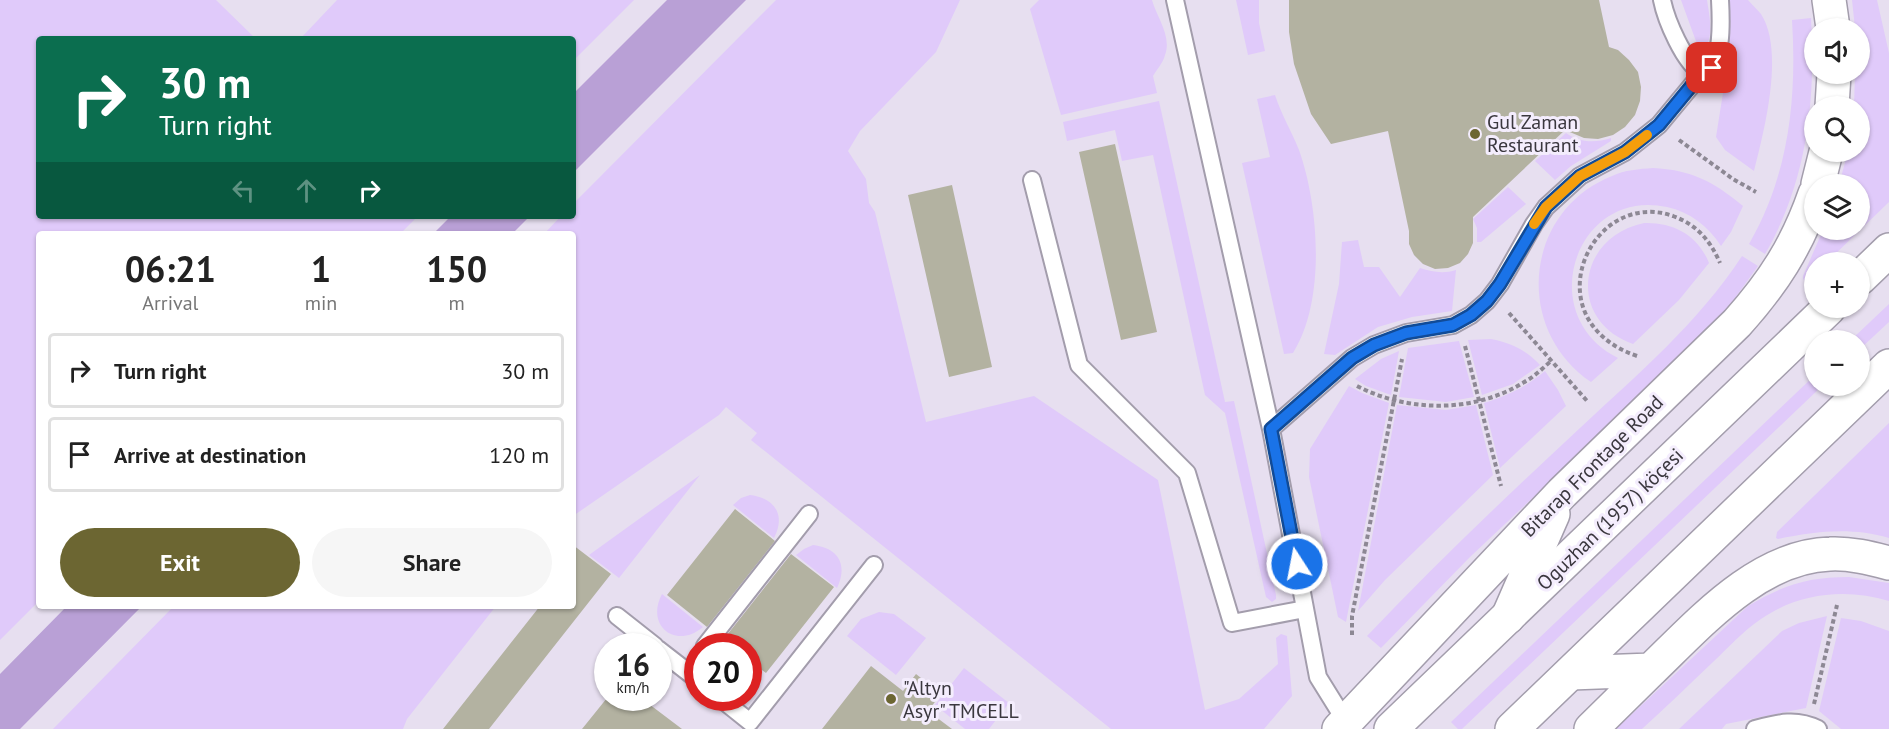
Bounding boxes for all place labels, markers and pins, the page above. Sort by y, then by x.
pin [1686,42,1737,93]
place label: Gul Zaman Restaurant [1487,109,1579,158]
marker: Gul Zaman Restaurant [1468,127,1482,141]
place label: "Altyn Asyr" TMCELL [903,675,1019,724]
marker: "Altyn Asyr" TMCELL [884,692,898,706]

